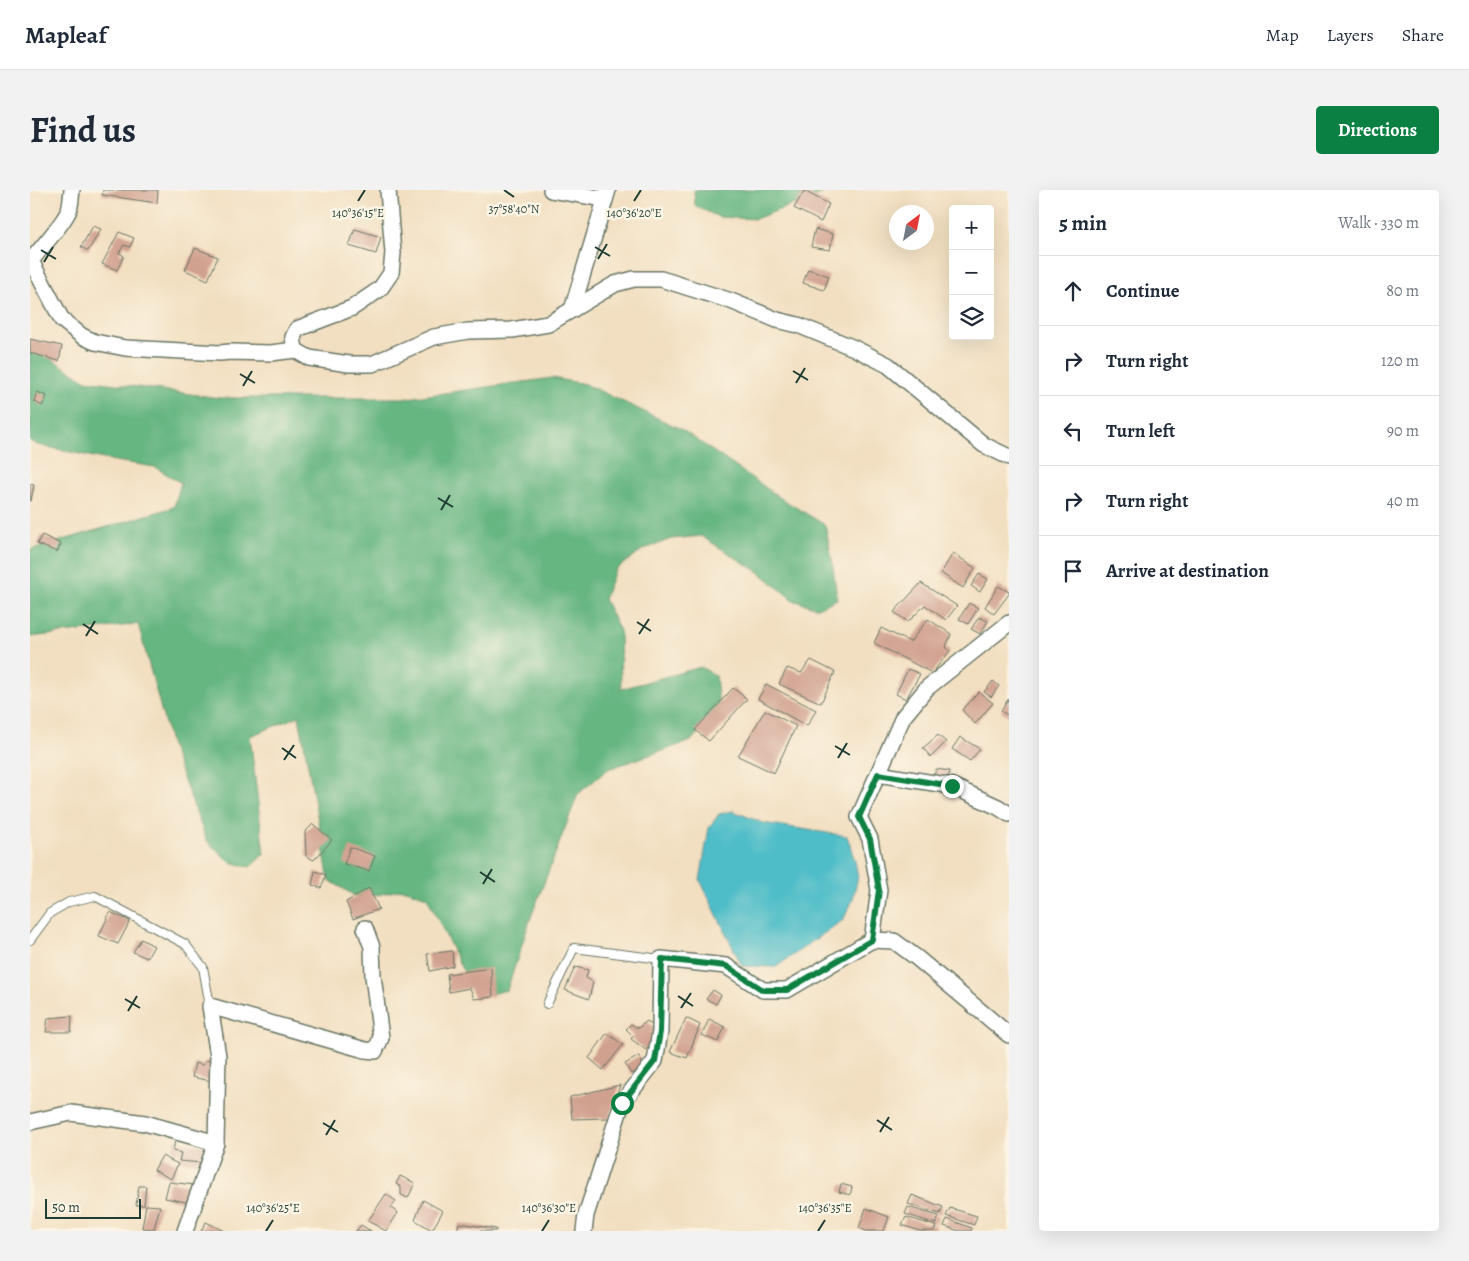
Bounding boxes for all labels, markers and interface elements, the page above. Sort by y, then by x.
text: Mapleaf [25,19,107,51]
text: Map [1266,23,1299,47]
text: Layers [1327,23,1374,47]
text: Share [1402,23,1444,47]
text: Find us [30,106,136,154]
button: Directions [1316,106,1439,154]
text: 37°58'40"N [489,201,540,217]
text: 140°36'15"E [332,205,384,221]
text: 140°36'20"E [607,205,661,221]
north arrow [889,205,934,250]
map controls [949,205,994,340]
button: + [949,205,994,250]
text: 5 min [1059,209,1107,237]
text: Walk · 330 m [1338,212,1419,234]
button: − [949,250,994,295]
icon: ahead [1059,277,1087,305]
text: Continue [1106,278,1180,304]
text: 80 m [1386,280,1419,302]
button: layers [949,295,994,340]
icon: right [1059,347,1087,375]
text: Turn right [1106,348,1188,374]
text: 120 m [1381,350,1419,372]
icon: left [1059,417,1087,445]
text: Turn left [1106,418,1175,444]
text: 90 m [1387,420,1419,442]
icon: right [1059,487,1087,515]
text: Turn right [1106,488,1188,514]
text: 40 m [1387,490,1419,512]
icon: arrive [1059,557,1087,585]
text: Arrive at destination [1106,558,1269,584]
route end [941,775,964,798]
route start [611,1092,634,1115]
scale bar [45,1196,141,1219]
text: 50 m [52,1198,80,1217]
text: 140°36'25"E [246,1200,300,1216]
text: 140°36'30"E [522,1200,576,1216]
text: 140°36'35"E [798,1200,852,1216]

